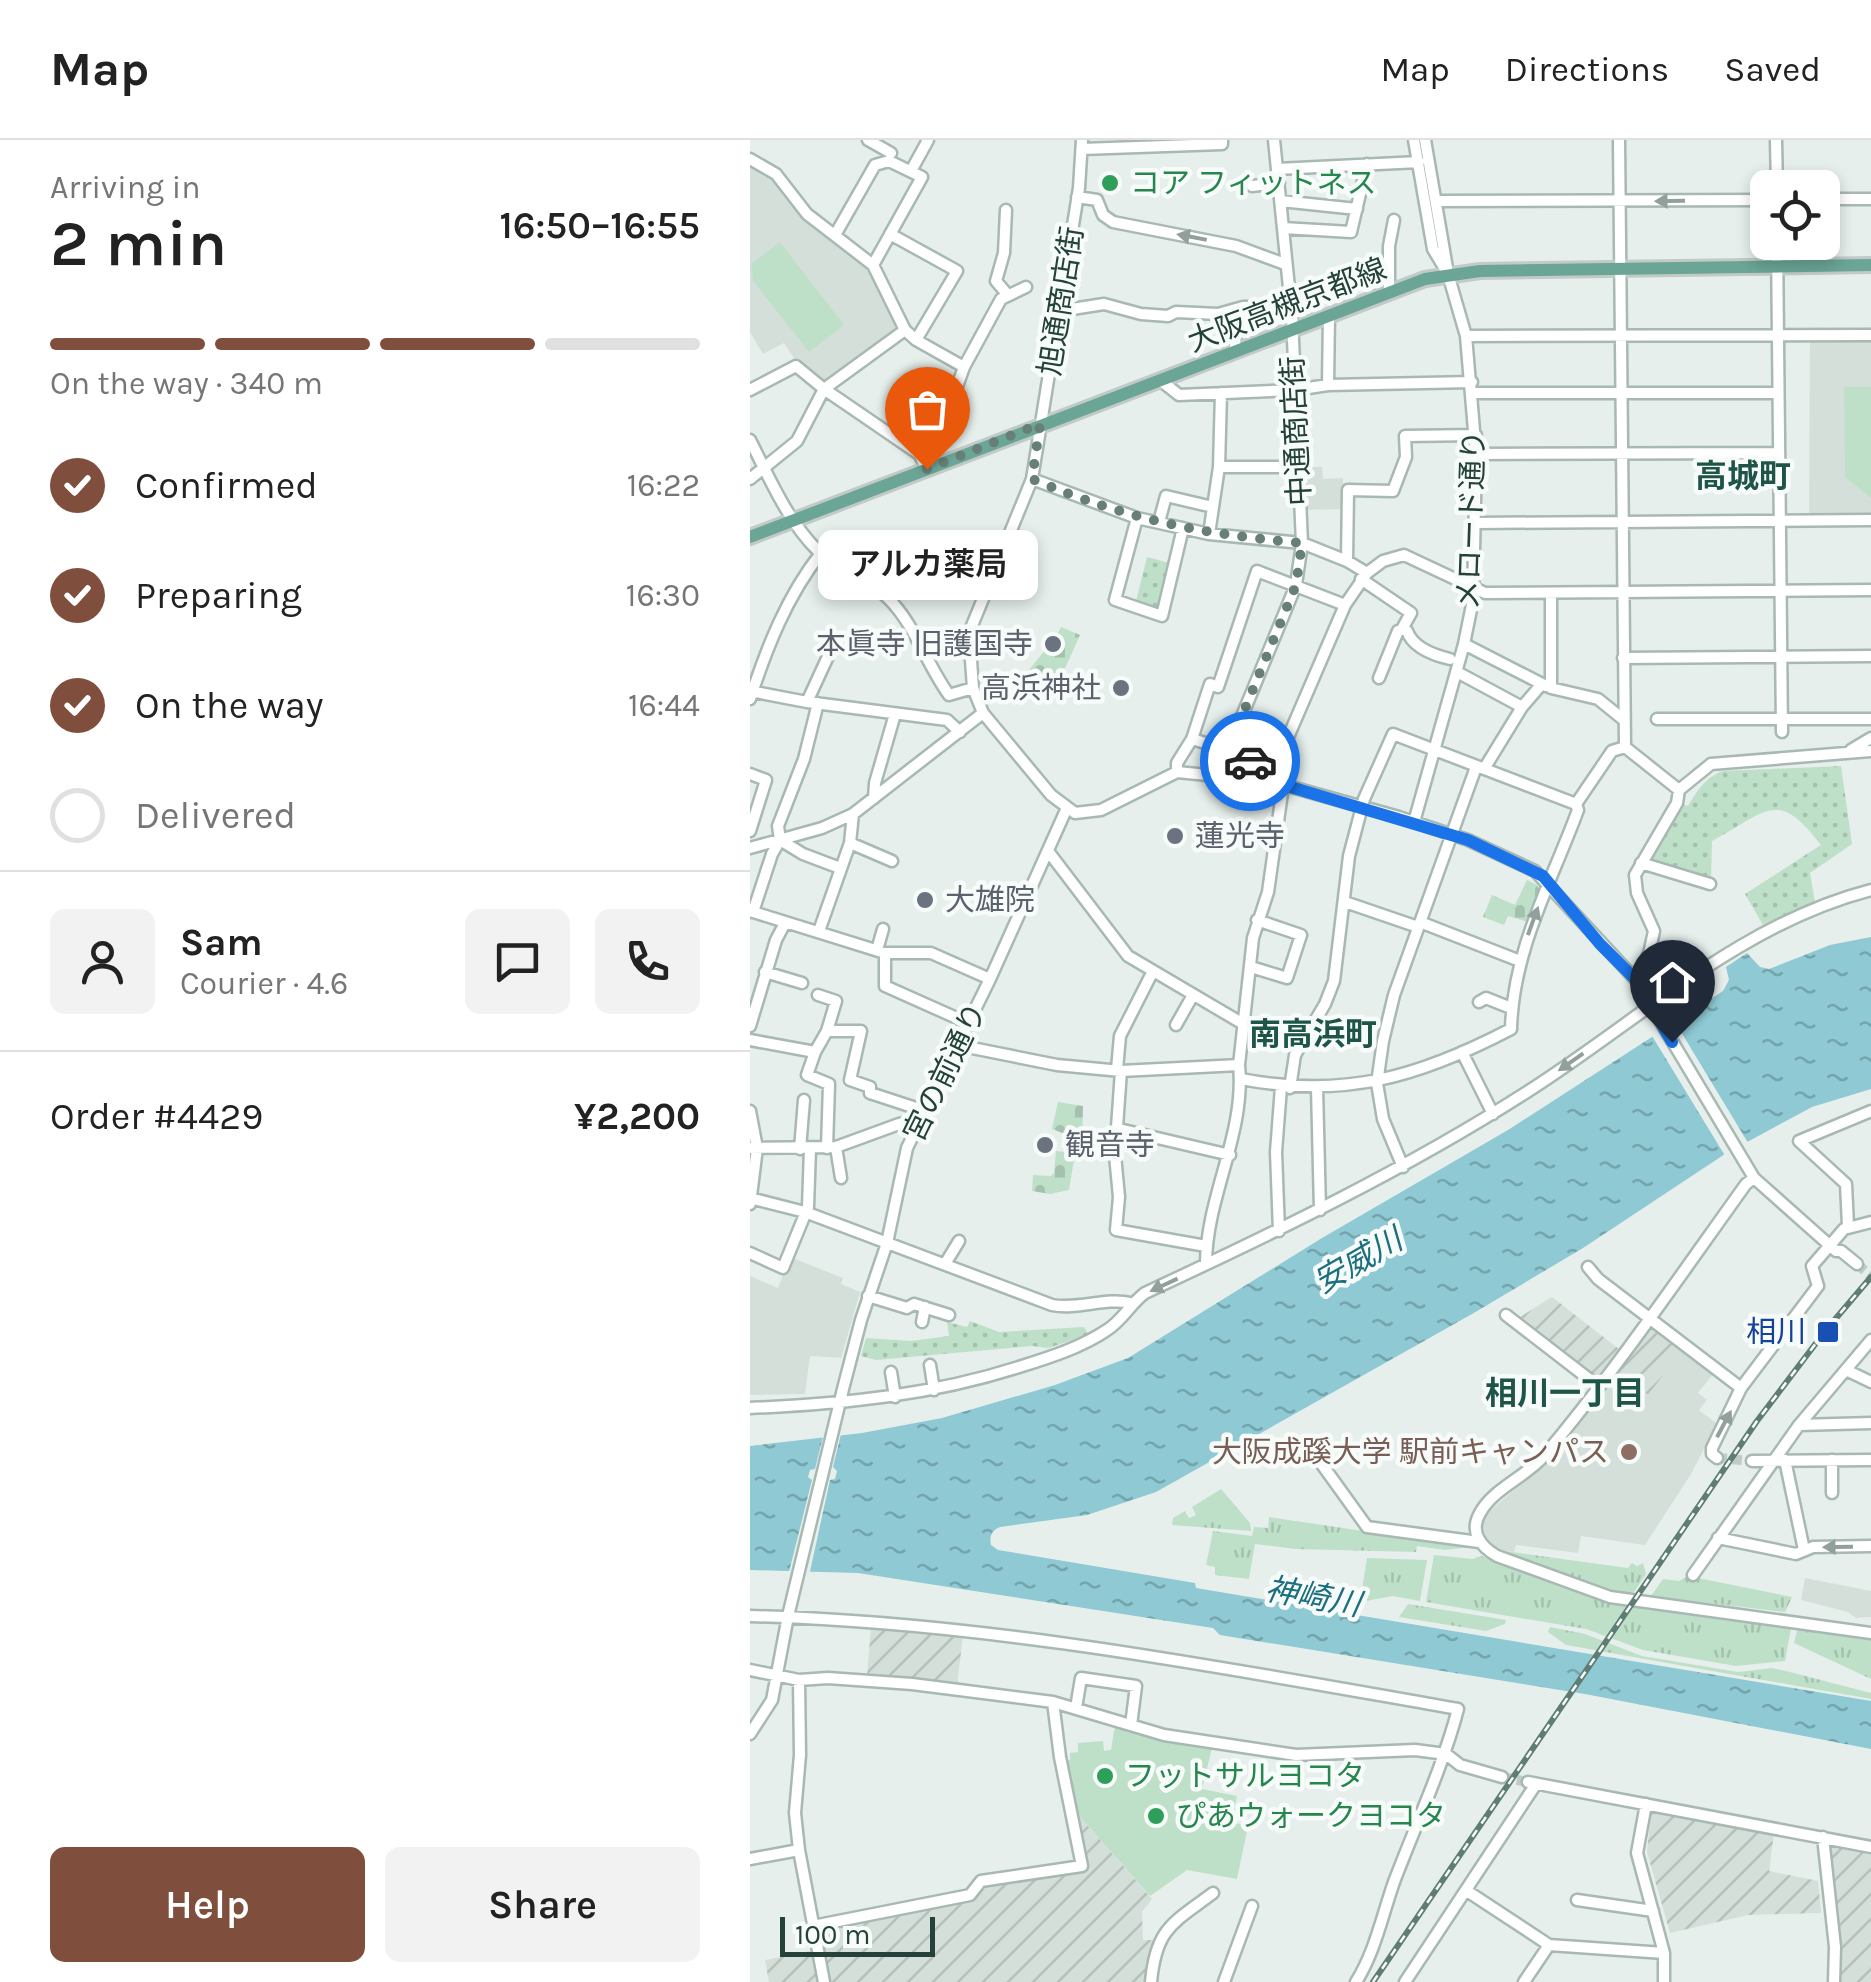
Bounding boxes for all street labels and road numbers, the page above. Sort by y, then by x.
street label: 旭通商店街 [1031,224,1091,378]
street label: 大阪高槻京都線 [1183,251,1391,359]
street label: 中通商店街 [1274,355,1318,507]
street label: メロード通り [1450,429,1492,611]
street label: 宮の前通り [896,997,994,1147]

